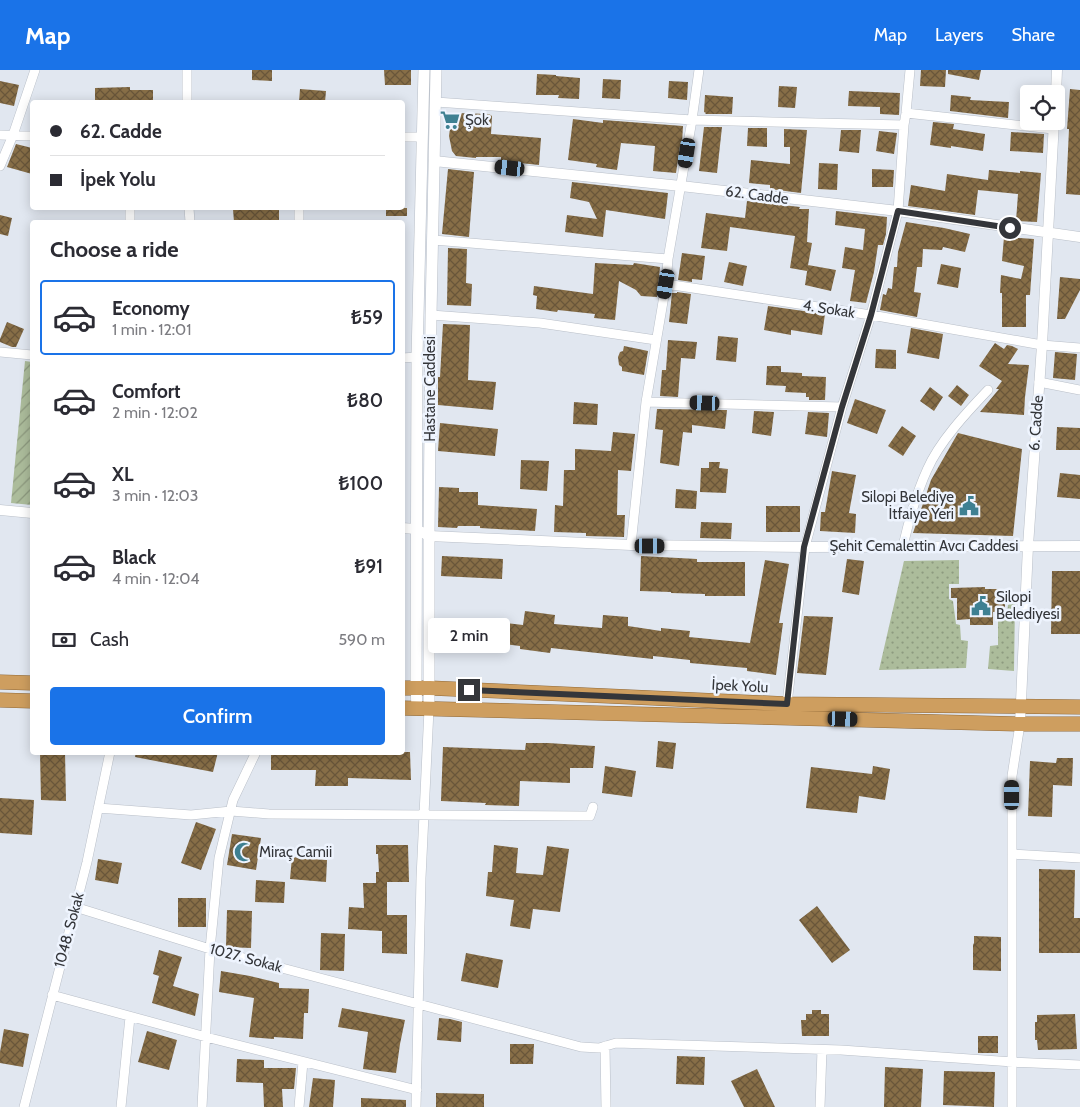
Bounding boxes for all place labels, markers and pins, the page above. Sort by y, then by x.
supermarket icon: Şok [439,109,461,131]
place label: Şok [465,111,489,129]
place label: Silopi Belediye İtfaiye Yeri [861,488,954,523]
public building icon: Silopi Belediye İtfaiye Yeri [958,495,980,517]
place label: Silopi Belediyesi [996,588,1060,623]
public building icon: Silopi Belediyesi [970,595,992,617]
mosque icon: Miraç Camii [233,841,255,863]
place label: Miraç Camii [259,843,332,861]

